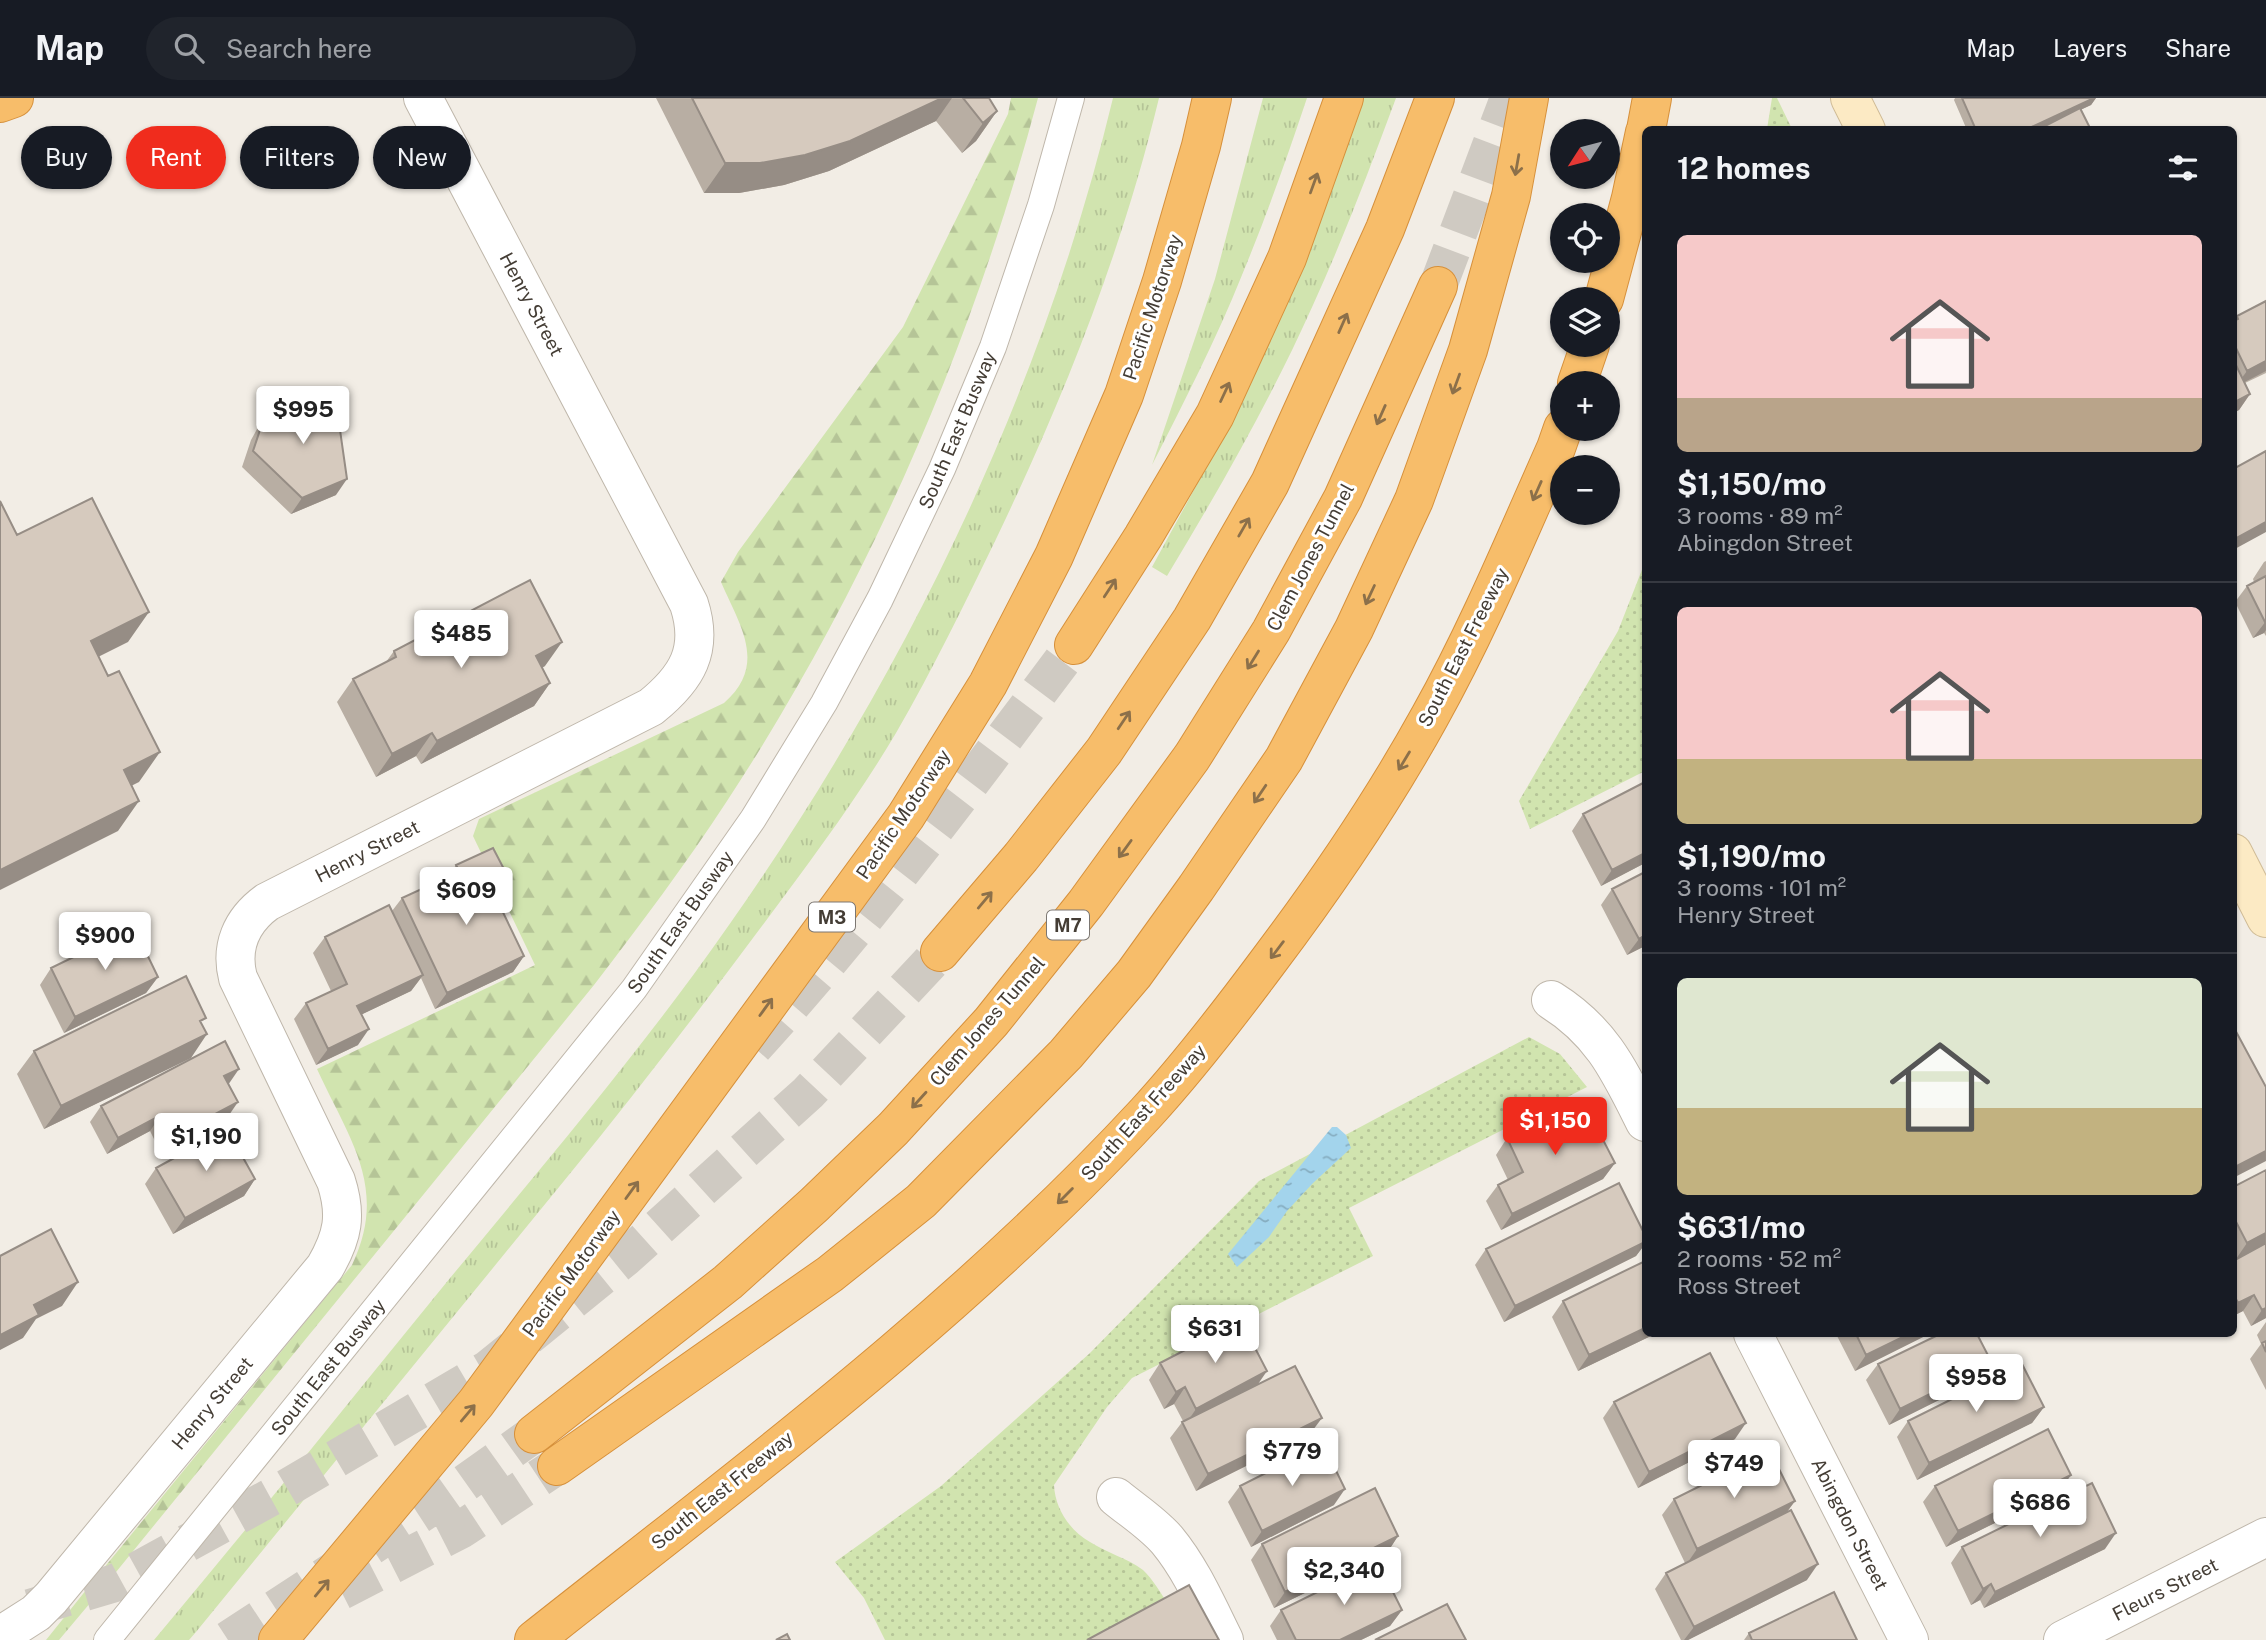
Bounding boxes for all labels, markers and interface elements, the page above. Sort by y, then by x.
search box [146,17,636,80]
text: Map [35,29,104,67]
icon: search [170,29,208,67]
text: Search here [226,33,372,64]
text: Map [1966,34,2015,62]
text: Layers [2053,34,2127,62]
text: Share [2165,34,2231,62]
north arrow [1550,119,1620,189]
map controls [1550,119,1620,525]
chip: Buy [21,126,112,189]
chip: Rent [126,126,226,189]
chip: Filters [240,126,359,189]
chip: New [373,126,471,189]
icon: filters [2164,149,2202,187]
text: 12 homes [1677,150,1811,186]
one-way arrow [1510,153,1523,176]
one-way arrow [1309,172,1321,194]
button: locate [1550,203,1620,273]
street label: Pacific Motorway [1118,231,1186,383]
street label: Henry Street [496,248,568,360]
icon: home [1877,281,2003,407]
button: layers [1550,287,1620,357]
one-way arrow [1337,312,1350,334]
street label: South East Busway [914,348,1000,512]
button: + [1550,371,1620,441]
one-way arrow [1449,373,1461,395]
one-way arrow [1219,382,1232,403]
pin: $995 [262,386,344,446]
text: $995 [272,395,334,422]
one-way arrow [1374,404,1387,426]
button: − [1550,455,1620,525]
text: $1,150/mo [1677,466,1827,502]
street label: Clem Jones Tunnel [1262,479,1358,635]
one-way arrow [1530,480,1543,502]
text: 3 rooms · 89 m² [1677,502,1843,529]
one-way arrow [1237,518,1251,538]
text: Abingdon Street [1677,529,1853,556]
street label: South East Freeway [1413,564,1513,730]
one-way arrow [1104,578,1118,598]
one-way arrow [1363,584,1377,605]
pin: $485 [420,610,502,670]
text: $485 [430,619,492,646]
one-way arrow [1245,650,1259,670]
icon: home [1877,653,2003,779]
one-way arrow [1117,711,1131,730]
street label: Pacific Motorway [851,745,955,883]
one-way arrow [1396,750,1410,770]
one-way arrow [1253,783,1267,803]
street label: Henry Street [311,815,423,887]
text: $1,190/mo [1677,838,1826,874]
one-way arrow [1118,839,1133,858]
street label: South East Busway [622,846,738,998]
pin: $609 [425,868,507,927]
text: 3 rooms · 101 m² [1677,874,1846,901]
text: $609 [436,876,496,903]
one-way arrow [977,891,993,909]
text: Henry Street [1677,901,1815,928]
road number: M3 [809,902,855,932]
road number: M7 [1047,910,1089,940]
pin: $900 [64,912,146,972]
text: $900 [75,921,135,948]
one-way arrow [1270,940,1285,959]
street label: Clem Jones Tunnel [925,952,1049,1090]
one-way arrow [759,998,773,1017]
icon: home [1877,1024,2003,1150]
street label: South East Freeway [1076,1039,1210,1185]
one-way arrow [911,1091,928,1108]
pin: $1,150 [1498,1098,1612,1157]
text: $1,150 [1519,1106,1591,1133]
pin: $1,190 [149,1114,263,1173]
text: $1,190 [170,1122,242,1149]
one-way arrow [624,1182,639,1200]
one-way arrow [1057,1188,1074,1205]
street label: Pacific Motorway [517,1205,625,1341]
text: $631/mo [1677,1209,1806,1245]
text: 2 rooms · 52 m² [1677,1245,1841,1272]
text: Ross Street [1677,1272,1801,1299]
street label: South East Busway [266,1294,390,1440]
pin: $631 [1174,1306,1256,1365]
text: $631 [1187,1314,1243,1341]
street label: Henry Street [167,1352,257,1454]
pin: $958 [1935,1354,2017,1414]
text: $958 [1945,1363,2007,1390]
one-way arrow [460,1405,476,1423]
street label: South East Freeway [647,1426,797,1554]
pin: $779 [1251,1428,1333,1488]
text: $779 [1262,1437,1322,1464]
pin: $749 [1693,1440,1775,1500]
text: $749 [1704,1449,1764,1476]
street label: Abingdon Street [1807,1454,1893,1594]
pin: $686 [1999,1480,2081,1539]
text: $686 [2009,1488,2071,1515]
pin: $2,340 [1287,1548,1401,1607]
street label: Fleurs Street [2109,1553,2221,1625]
text: $2,340 [1303,1556,1385,1583]
one-way arrow [314,1579,330,1597]

